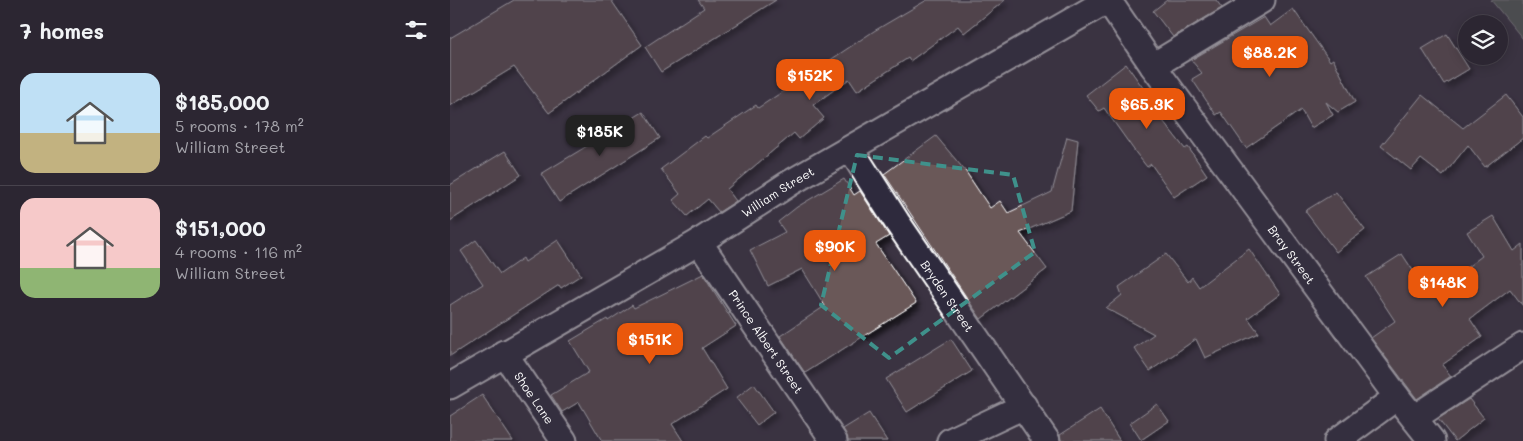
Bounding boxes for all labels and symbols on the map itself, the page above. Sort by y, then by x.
pin: $88.2K [1229,36,1311,78]
pin: $152K [775,58,845,101]
pin: $65.3K [1106,88,1188,130]
pin: $185K [565,114,635,157]
street label: William Street [738,163,817,221]
street label: Bray Street [1265,222,1319,287]
pin: $90K [805,230,865,272]
street label: Bryden Street [917,257,978,335]
pin: $148K [1408,266,1478,308]
street label: Prince Albert Street [726,286,807,396]
pin: $151K [615,322,685,365]
street label: Shoe Lane [511,368,558,427]

